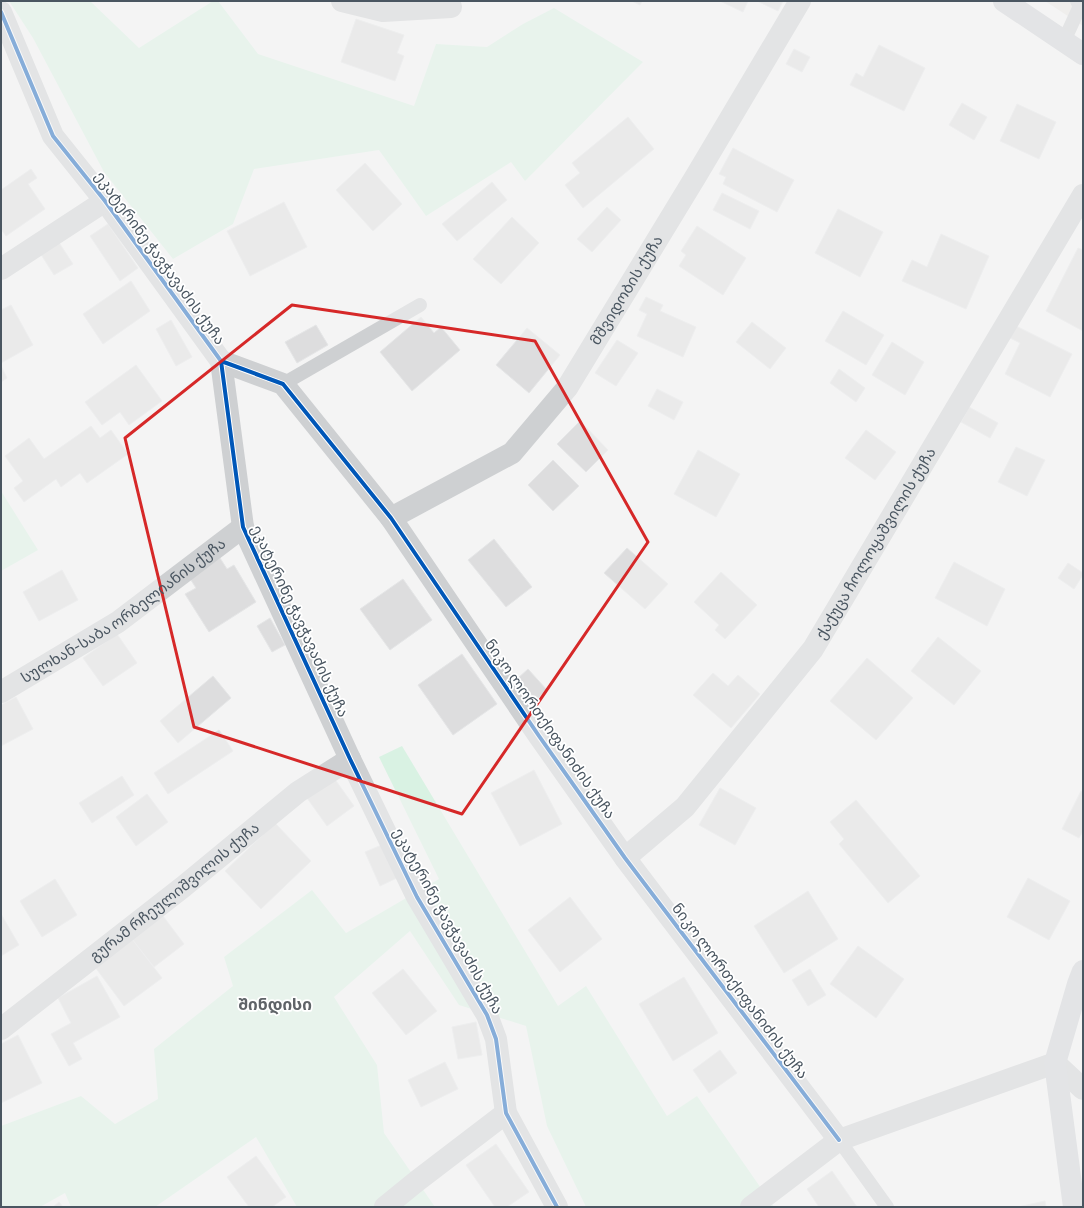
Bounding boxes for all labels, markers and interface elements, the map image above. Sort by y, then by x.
street label: ეკატერინე ჭავჭავაძის ქუჩა [91,167,230,348]
street label: მშვიდობის ქუჩა [585,232,666,348]
street label: ქაქუცა ჩოლოყაშვილის ქუჩა [811,444,939,643]
street label: ეკატერინე ჭავჭავაძის ქუჩა [247,522,353,720]
street label: სულხან-საბა ორბელიანის ქუჩა [17,534,229,686]
street label: ნიკო ლორთქიფანიძის ქუჩა [481,635,620,822]
street label: გურამ რჩეულიშვილის ქუჩა [85,818,262,965]
street label: ეკატერინე ჭავჭავაძის ქუჩა [389,824,508,1017]
street label: ნიკო ლორთქიფანიძის ქუჩა [668,899,813,1082]
district label: შინდისი [238,994,312,1015]

